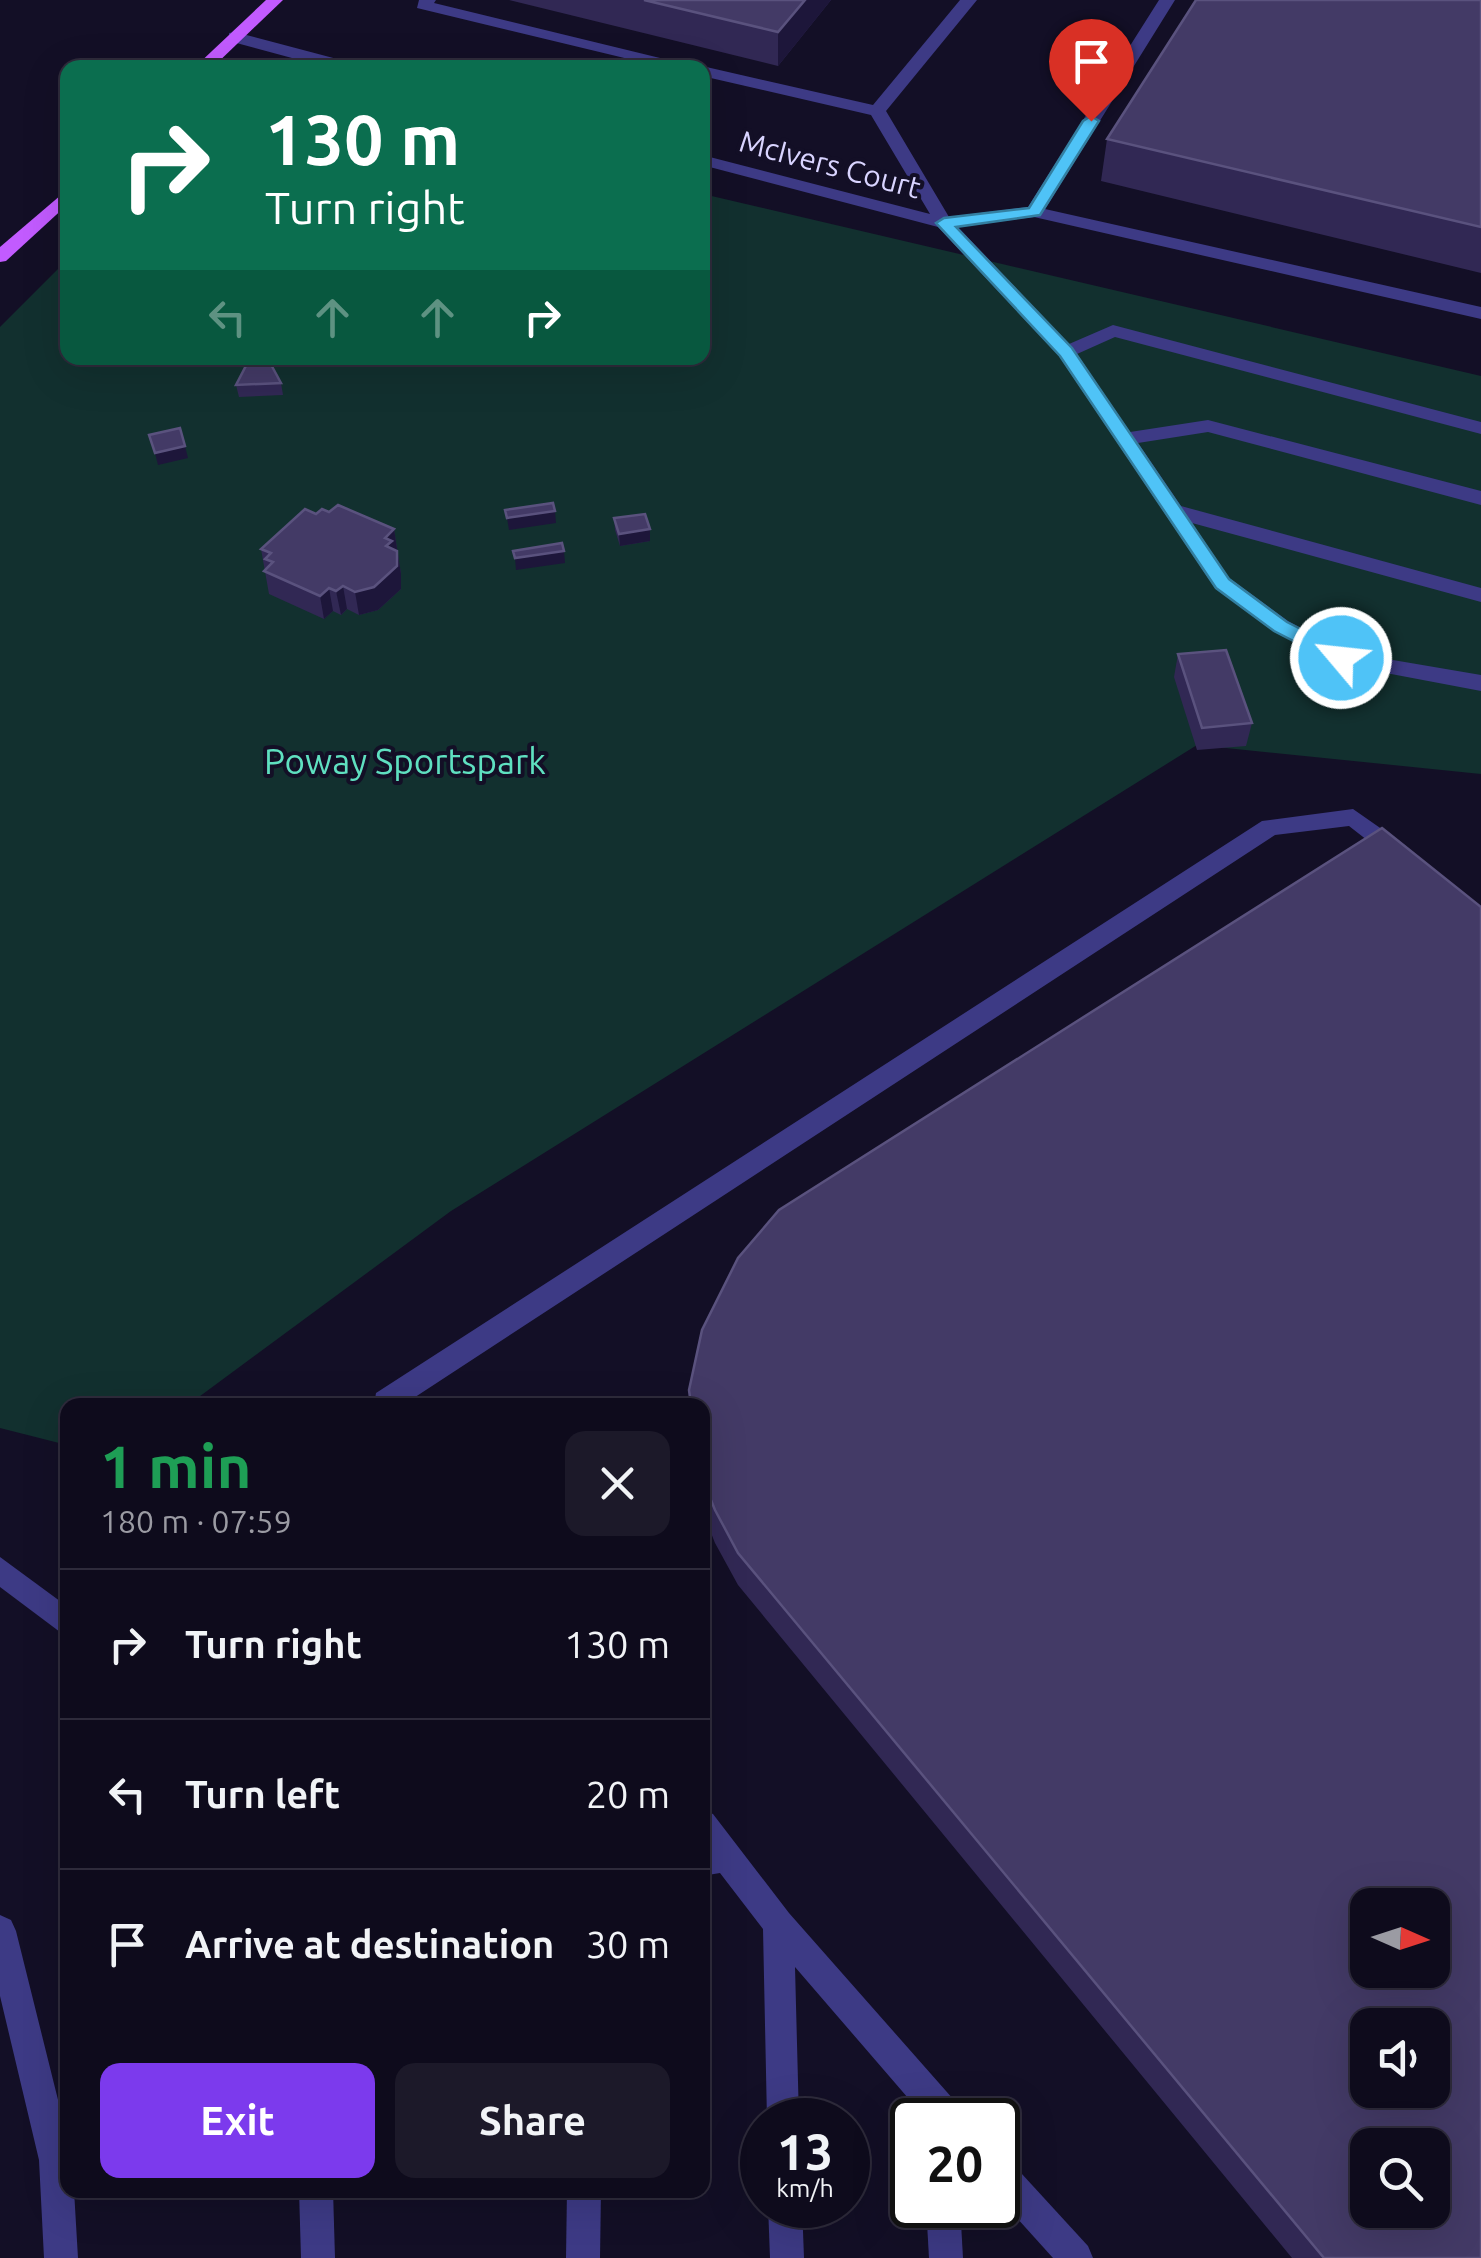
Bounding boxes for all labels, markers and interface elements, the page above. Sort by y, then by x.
pin [1049,19,1134,122]
icon: arrive [1064,34,1119,89]
icon: right [100,100,230,230]
text: 130 m [265,100,460,178]
street label: McIvers Court [736,124,925,205]
text: Turn right [265,182,465,233]
icon: left [200,290,255,345]
icon: ahead [305,290,360,345]
icon: ahead [410,290,465,345]
icon: right [515,290,570,345]
position arrow [1289,606,1393,710]
park label: Poway Sportspark [264,741,546,781]
button: close [565,1431,670,1536]
text: 1 min [100,1432,252,1499]
text: 180 m · 07:59 [100,1503,292,1539]
icon: right [100,1617,155,1672]
text: Turn right [185,1623,362,1665]
text: 130 m [564,1623,670,1665]
icon: left [100,1767,155,1822]
text: Turn left [185,1773,340,1815]
text: 20 m [586,1773,670,1815]
north arrow [1350,1888,1450,1988]
map controls [1350,1888,1450,2228]
icon: arrive [100,1917,155,1972]
text: Arrive at destination [185,1923,554,1965]
text: 30 m [586,1923,670,1965]
button: sound [1350,2008,1450,2108]
button: Exit [100,2063,375,2178]
button: Share [395,2063,670,2178]
speed limit sign: 20 [890,2098,1020,2228]
text: 13 [777,2123,833,2179]
button: search [1350,2128,1450,2228]
text: km/h [776,2174,834,2202]

